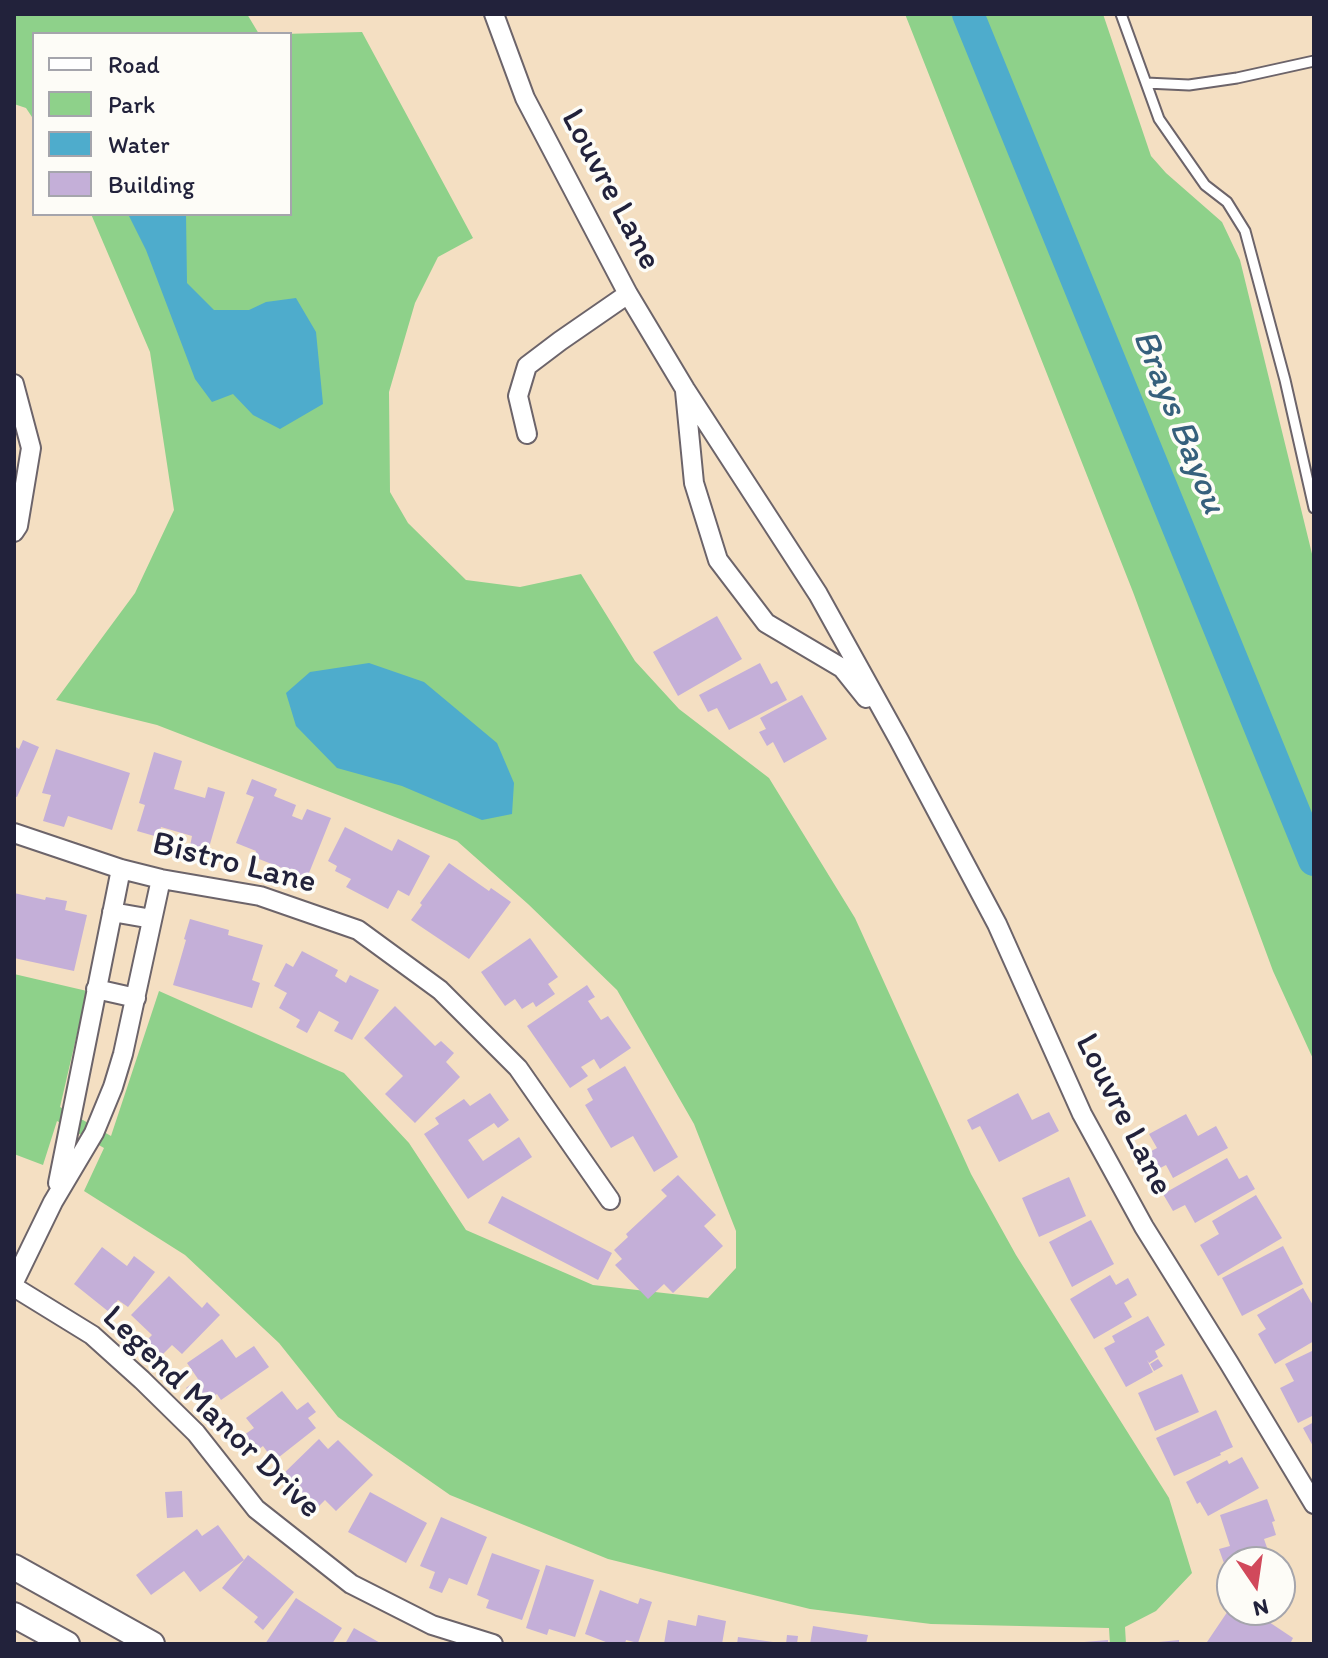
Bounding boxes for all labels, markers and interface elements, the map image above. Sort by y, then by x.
legend [32,32,292,216]
text: Road [108,50,160,79]
text: Park [108,90,155,119]
street label: Louvre Lane [551,103,669,277]
text: Water [108,130,170,159]
text: Building [108,170,195,199]
water label: Brays Bayou [1122,324,1234,520]
street label: Bistro Lane [148,824,320,904]
street label: Louvre Lane [1065,1027,1181,1203]
street label: Legend Manor Drive [93,1298,329,1528]
north arrow [1216,1546,1296,1626]
text: N [1251,1593,1271,1623]

